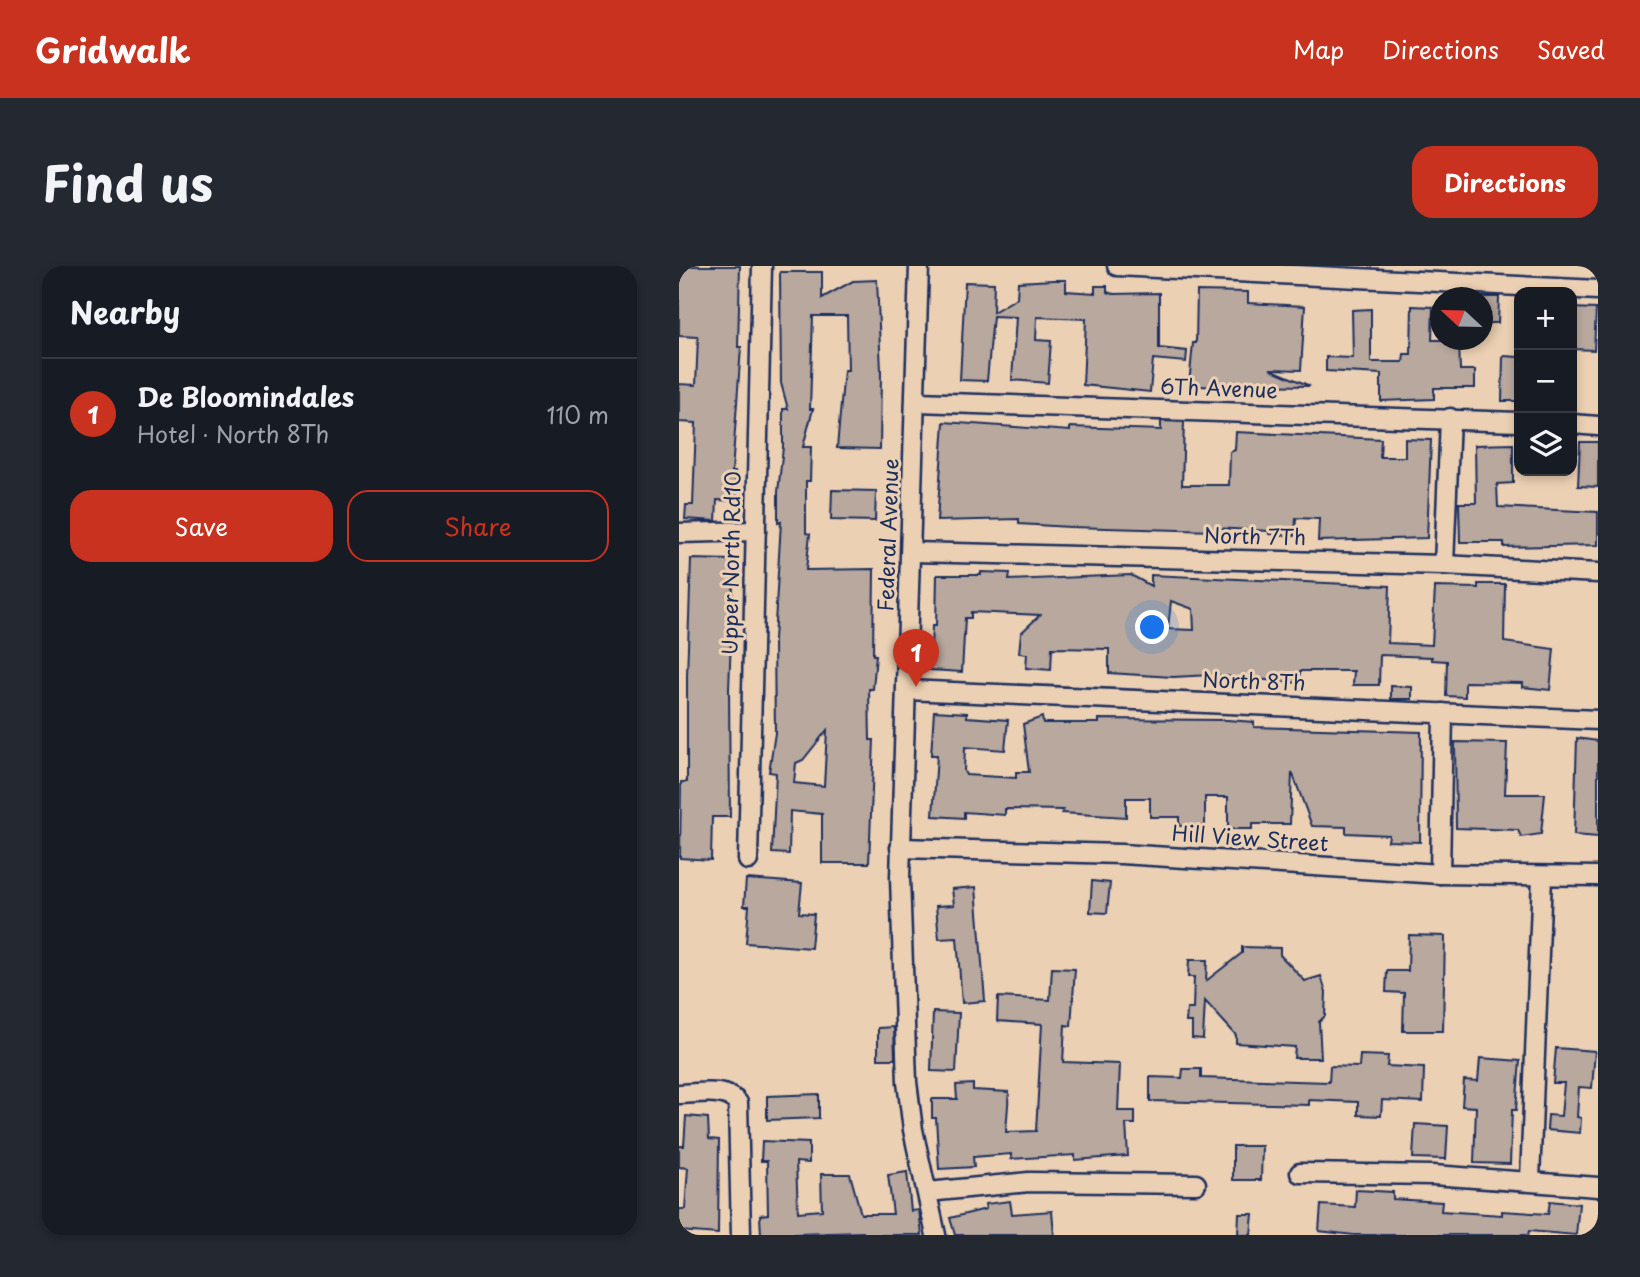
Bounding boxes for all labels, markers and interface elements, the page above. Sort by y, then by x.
text: Gridwalk [35,24,191,74]
text: Map [1293,31,1344,67]
text: Directions [1382,31,1499,67]
text: Saved [1537,31,1605,67]
text: Find us [42,145,213,219]
button: Directions [1412,146,1598,218]
north arrow [1430,287,1493,350]
map controls [1514,287,1577,476]
button: + [1514,287,1577,350]
text: Nearby [70,289,180,334]
button: − [1514,350,1577,413]
street label: 6Th Avenue [1160,369,1278,405]
text: De Bloomindales [137,377,354,416]
text: 1 [88,397,99,432]
text: 110 m [547,397,609,432]
button: layers [1514,413,1577,476]
text: Hotel · North 8Th [137,416,330,451]
street label: Federal Avenue [868,458,906,612]
street label: Upper North Rd10 [712,471,748,655]
button: Save [70,490,333,562]
button: Share [347,490,609,562]
street label: North 7Th [1204,518,1306,552]
your location [1135,610,1169,644]
pin: 1 [893,629,939,687]
street label: North 8Th [1202,662,1306,698]
street label: Hill View Street [1171,816,1329,858]

